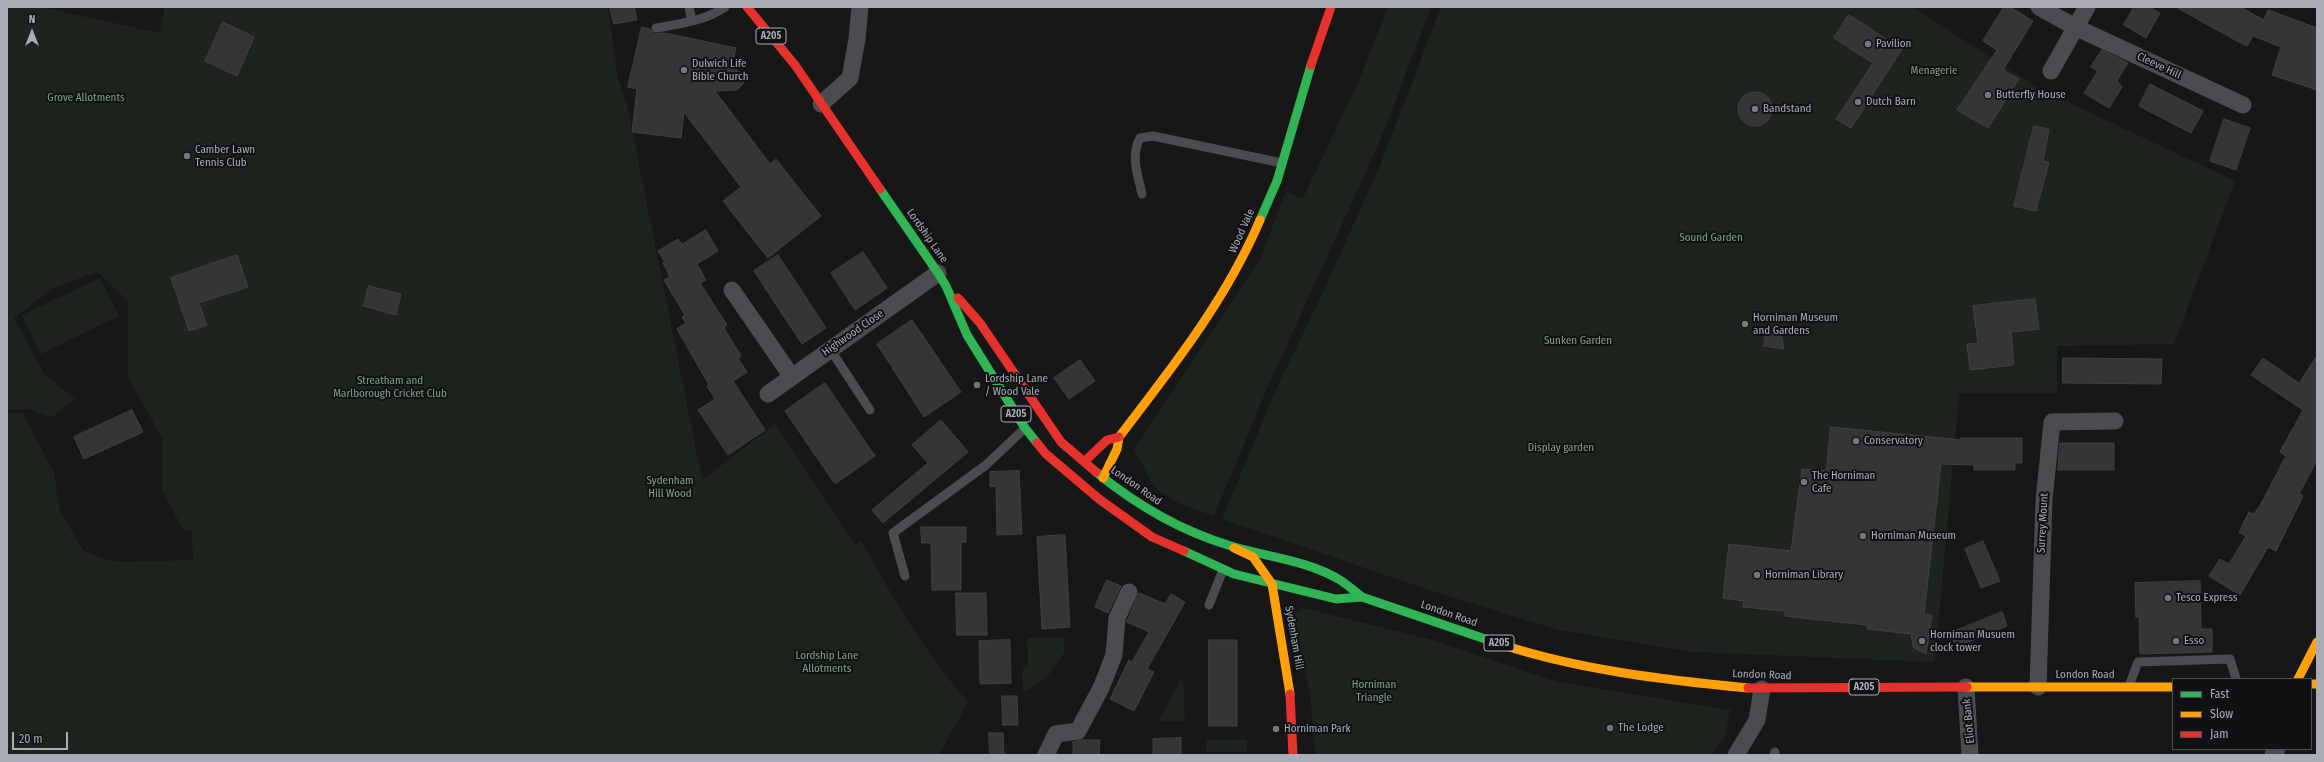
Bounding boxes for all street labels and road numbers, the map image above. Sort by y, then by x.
road number: A205 [756,28,786,44]
street label: Cleeve Hill [2135,50,2183,82]
street label: Lordship Lane [904,206,950,266]
street label: Wood Vale [1226,207,1258,255]
street label: Highwood Close [820,307,886,359]
road number: A205 [1001,406,1031,422]
street label: London Road [1108,464,1164,508]
street label: Surrey Mount [2035,493,2051,553]
street label: London Road [1419,598,1479,630]
street label: Sydenham Hill [1282,605,1306,671]
road number: A205 [1484,635,1514,651]
street label: London Road [1732,667,1792,683]
street label: London Road [2055,668,2115,682]
road number: A205 [1849,679,1879,695]
street label: Eliot Bank [1960,698,1978,744]

